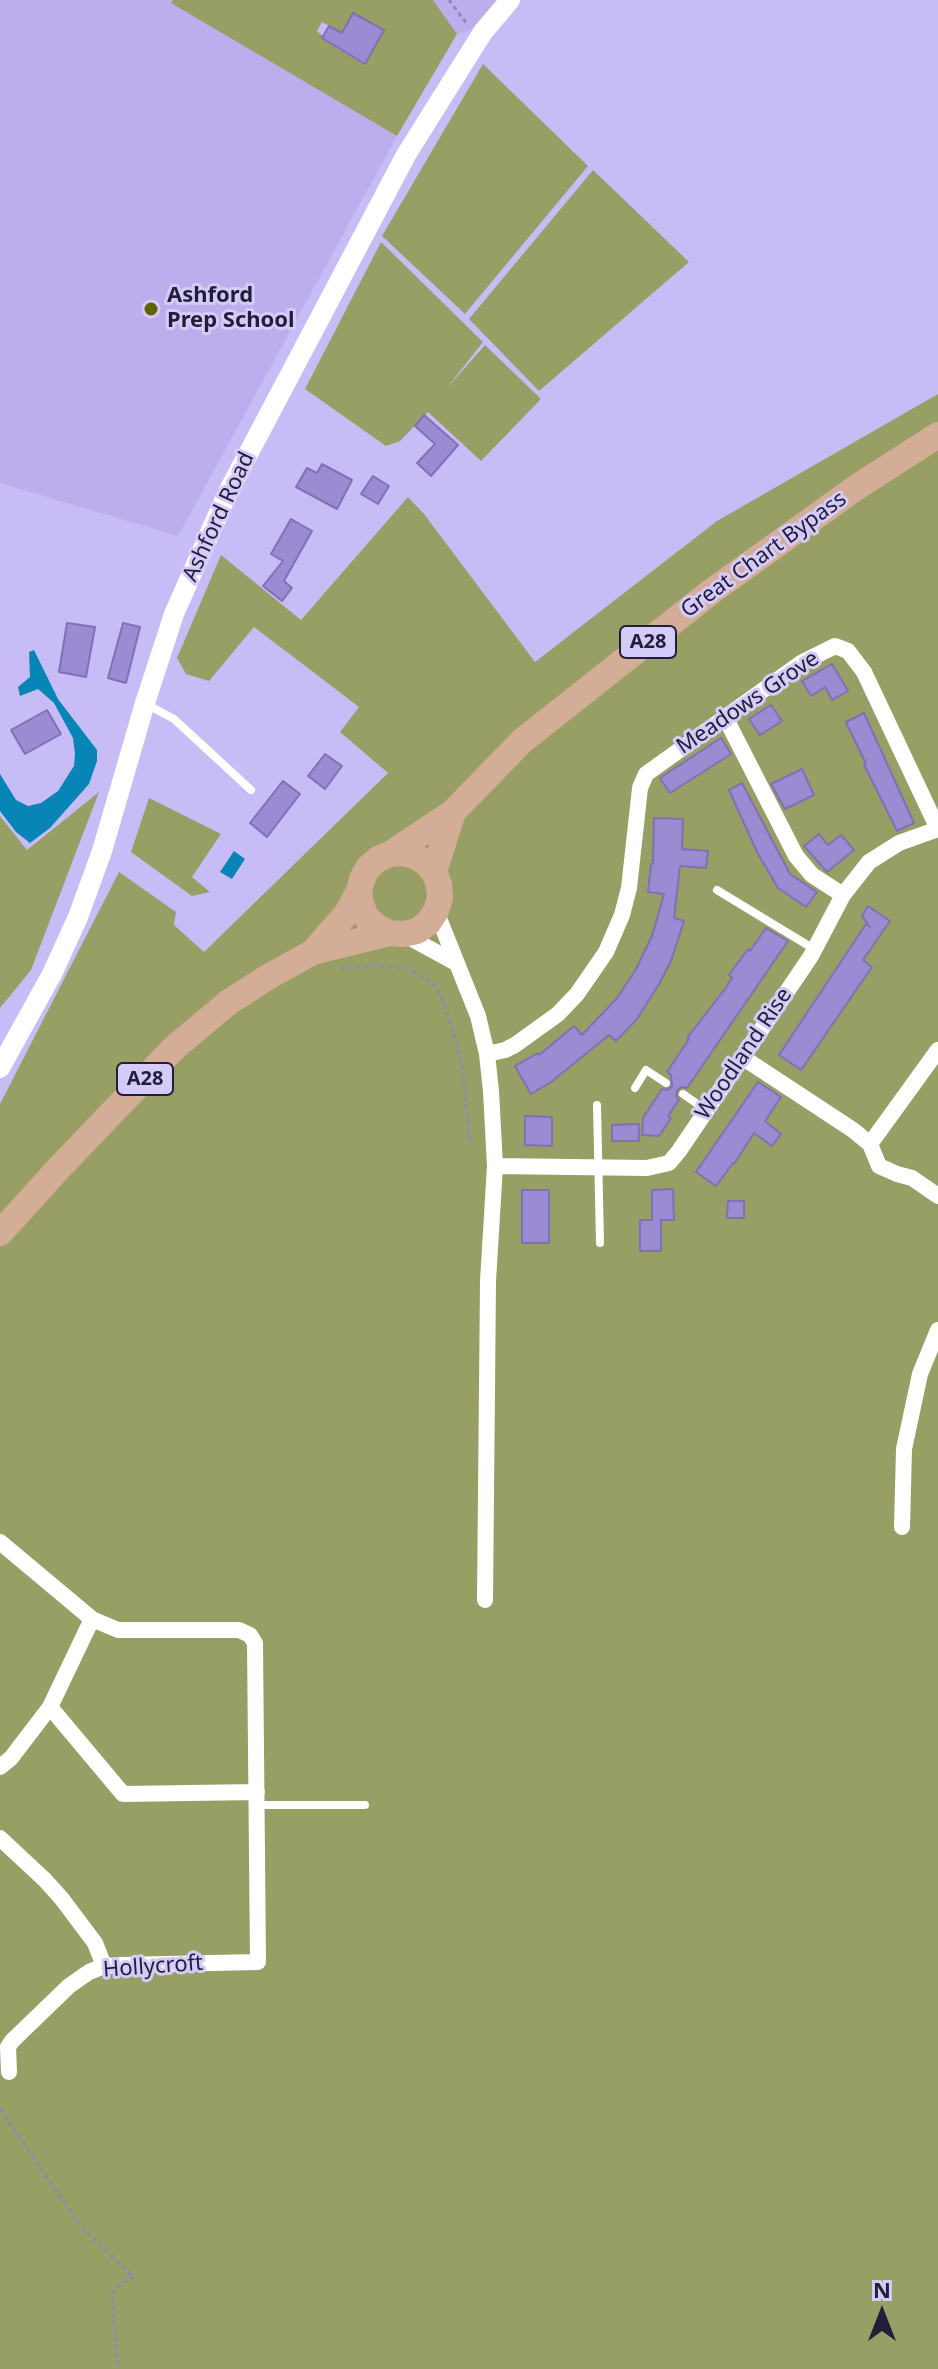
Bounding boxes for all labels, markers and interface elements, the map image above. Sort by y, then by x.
place label: Ashford Prep School [167,283,295,334]
marker: Ashford Prep School [142,300,160,318]
street label: Ashford Road [177,448,261,586]
street label: Great Chart Bypass [676,486,852,624]
road number: A28 [620,626,676,658]
street label: Meadows Grove [672,646,824,760]
street label: Woodland Rise [690,983,798,1125]
road number: A28 [117,1063,173,1095]
street label: Hollycroft [102,1950,204,1984]
north arrow [842,2273,922,2353]
text: N [873,2274,891,2304]

